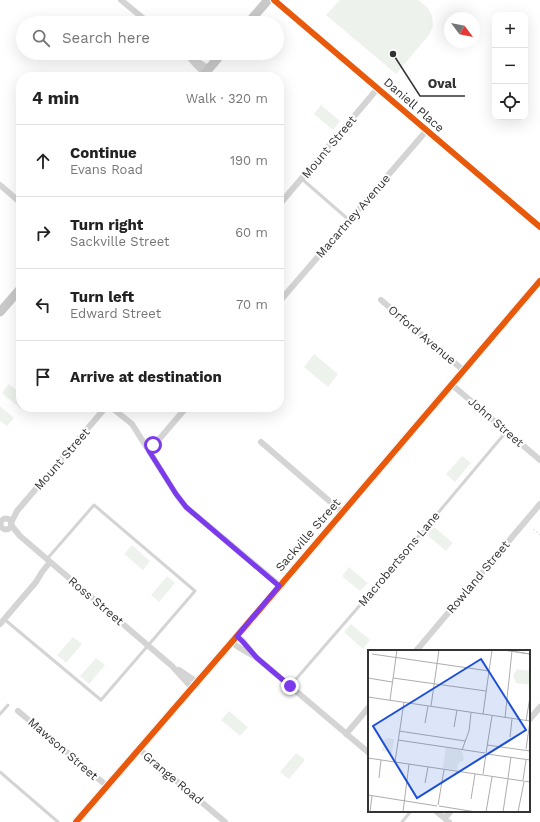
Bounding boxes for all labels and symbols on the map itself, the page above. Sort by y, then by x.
north arrow [444,12,480,48]
callout: Oval [420,71,465,96]
street label: Daniell Place [381,75,447,135]
text: Oval [428,76,457,91]
street label: Mount Street [299,113,359,181]
street label: Macartney Avenue [313,171,393,261]
street label: Orford Avenue [385,303,459,367]
street label: John Street [465,394,527,450]
street label: Mount Street [31,425,93,493]
route start [144,436,162,454]
street label: Sackville Street [273,496,343,574]
street label: Macrobertsons Lane [355,509,443,609]
street label: Rowland Street [444,538,512,616]
street label: Ross Street [66,574,126,628]
inset map [368,650,530,812]
route end [281,677,299,695]
street label: Mawson Street [25,715,101,783]
street label: Grange Road [140,749,206,807]

